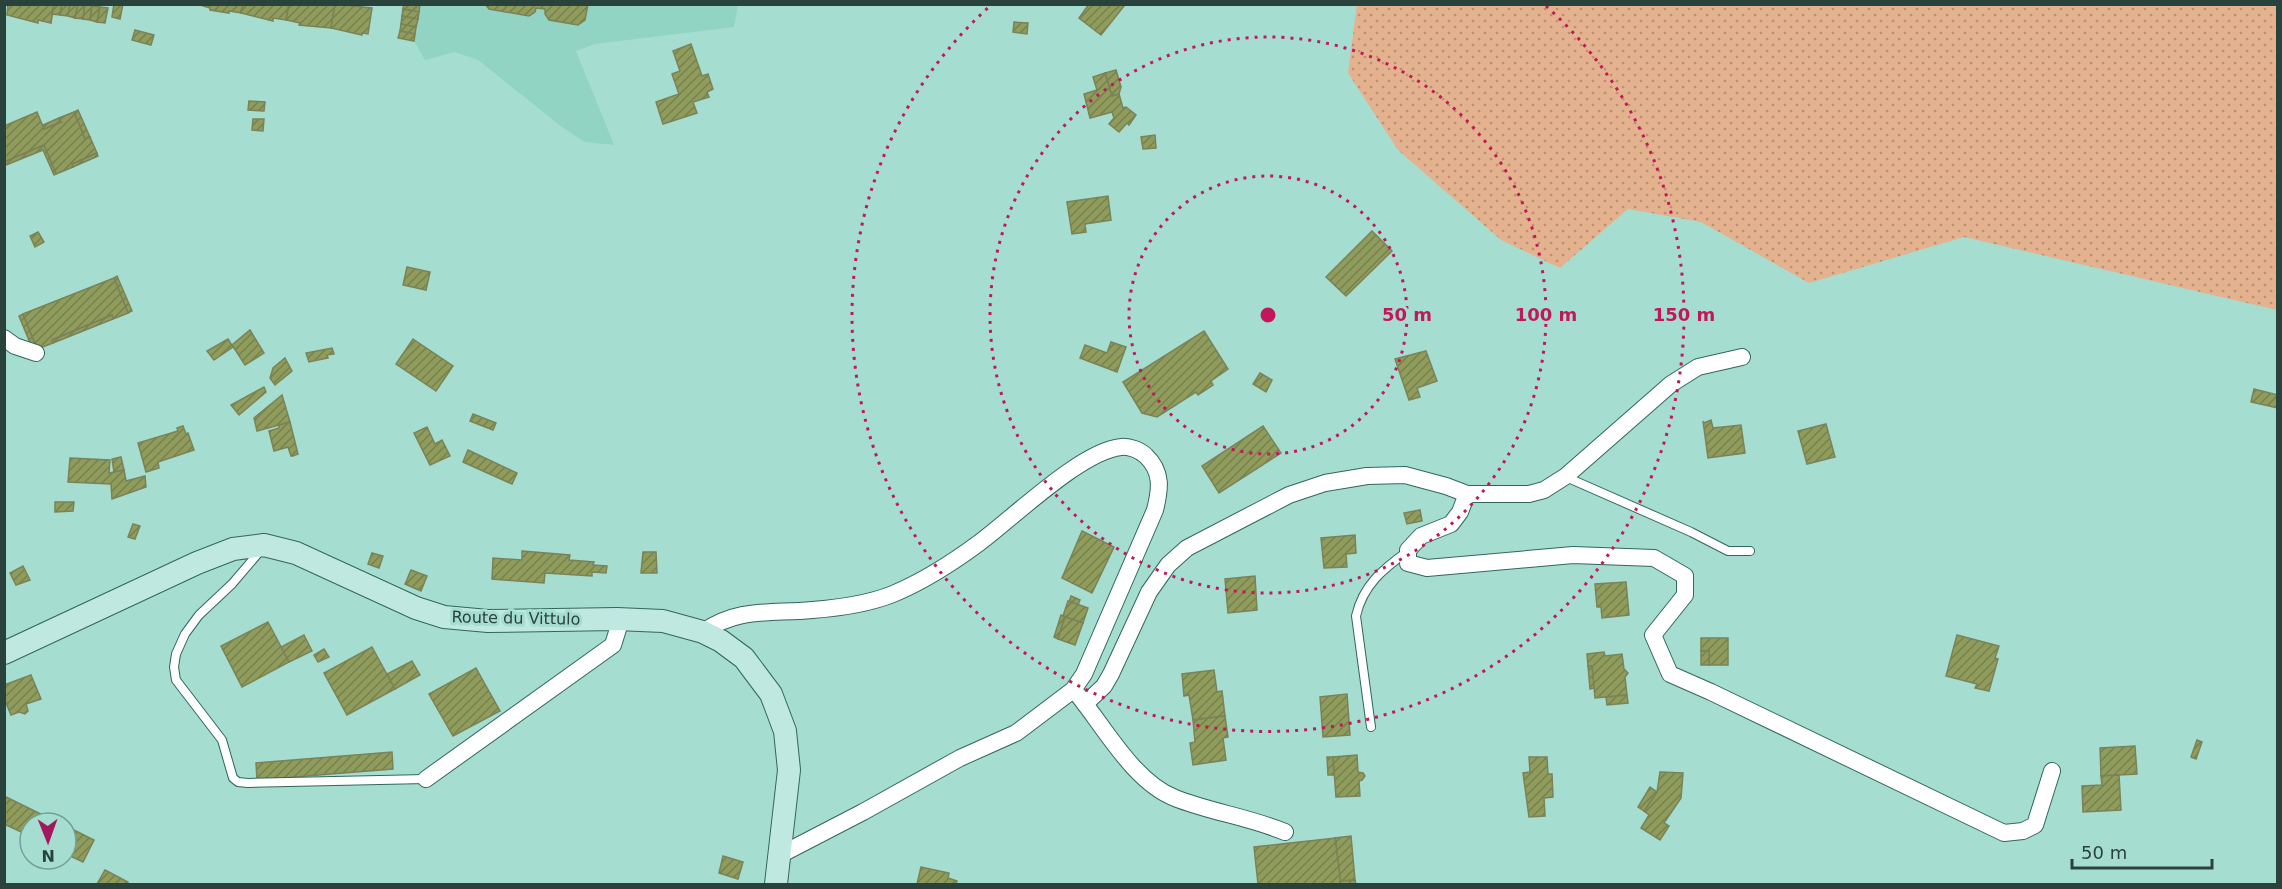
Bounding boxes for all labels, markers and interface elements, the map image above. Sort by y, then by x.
text: 50 m [1382,304,1432,325]
text: 100 m [1515,304,1577,325]
text: 150 m [1653,304,1715,325]
centre of rings [1258,305,1278,325]
street label: Route du Vittulo [451,607,581,629]
north arrow [18,811,78,871]
scale bar [2072,832,2212,870]
text: 50 m [2081,842,2127,863]
text: N [41,846,55,865]

